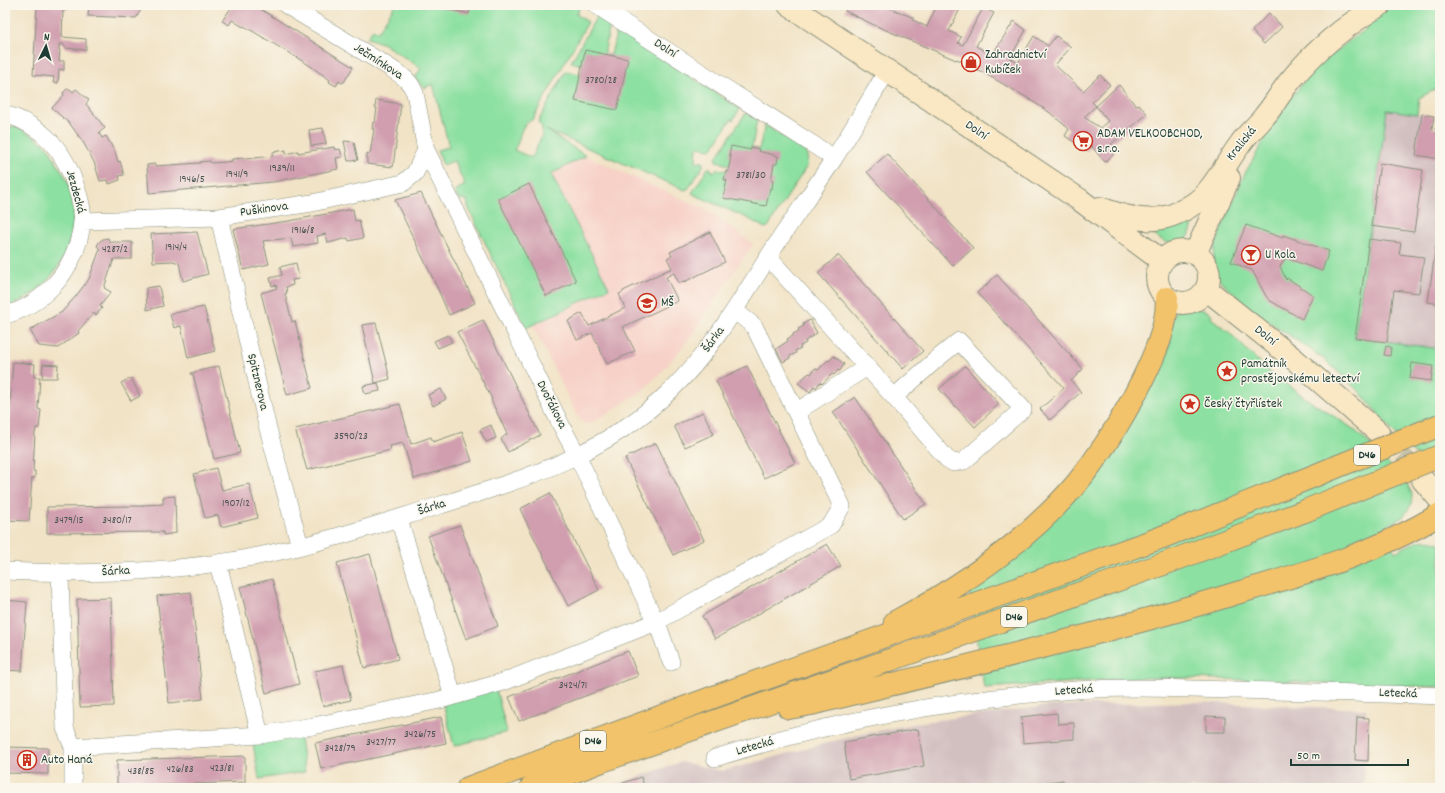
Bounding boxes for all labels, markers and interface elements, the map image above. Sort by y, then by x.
north arrow [26,26,66,66]
text: N [43,30,51,46]
street label: Dolní [650,34,682,64]
street label: Ječmínkova [349,39,407,86]
place label: Zahradnictví Kubíček [985,46,1048,80]
shop icon: Zahradnictví Kubíček [960,51,982,73]
house number: 3780/28 [585,73,617,89]
street label: Dolní [961,116,993,146]
street label: Kralická [1222,122,1262,165]
place label: ADAM VELKOOBCHOD, s.r.o. [1097,125,1203,159]
supermarket icon: ADAM VELKOOBCHOD, s.r.o. [1072,130,1094,152]
house number: 1939/11 [269,161,295,177]
house number: 1941/9 [226,167,248,183]
street label: Jezdecká [60,168,90,216]
house number: 3781/30 [736,168,766,184]
house number: 1946/5 [179,172,205,188]
street label: Puškinova [239,197,290,223]
house number: 1916/8 [292,223,314,239]
house number: 1914/4 [165,240,187,256]
house number: 4287/2 [102,242,128,258]
bar icon: U Kola [1240,244,1262,266]
place label: U Kola [1265,246,1296,265]
school or university icon: MŠ [636,292,658,314]
place label: MŠ [661,294,675,313]
street label: Dolní [1250,321,1282,352]
street label: Šárka [698,322,730,357]
street label: Spitznerova [241,352,273,413]
place label: Památník prostějovskému letectví [1241,355,1361,389]
place icon: Památník prostějovskému letectví [1216,360,1238,382]
street label: Dvořákova [531,378,572,433]
place icon: Český čtyřlístek [1179,393,1201,415]
place label: Český čtyřlístek [1204,395,1282,414]
house number: 3590/23 [334,429,368,445]
road number: D46 [1354,445,1380,465]
street label: Šárka [416,494,449,521]
house number: 1907/12 [222,496,250,512]
house number: 3479/15 [54,513,84,529]
house number: 3480/17 [102,513,132,529]
street label: Šárka [101,562,131,582]
road number: D46 [1001,607,1027,627]
house number: 3424/71 [559,678,587,694]
street label: Letecká [1054,680,1094,702]
street label: Letecká [1378,684,1418,704]
house number: 3426/75 [404,727,436,743]
road number: D46 [580,731,606,751]
street label: Letecká [734,732,777,761]
house number: 3427/77 [366,735,396,751]
house number: 3428/79 [324,741,356,757]
scale bar [1291,741,1408,767]
text: 50 m [1297,748,1320,765]
building icon: Auto Haná [16,749,38,771]
place label: Auto Haná [41,751,93,770]
house number: 423/81 [210,761,234,777]
house number: 426/83 [166,762,194,778]
house number: 438/85 [128,764,154,780]

